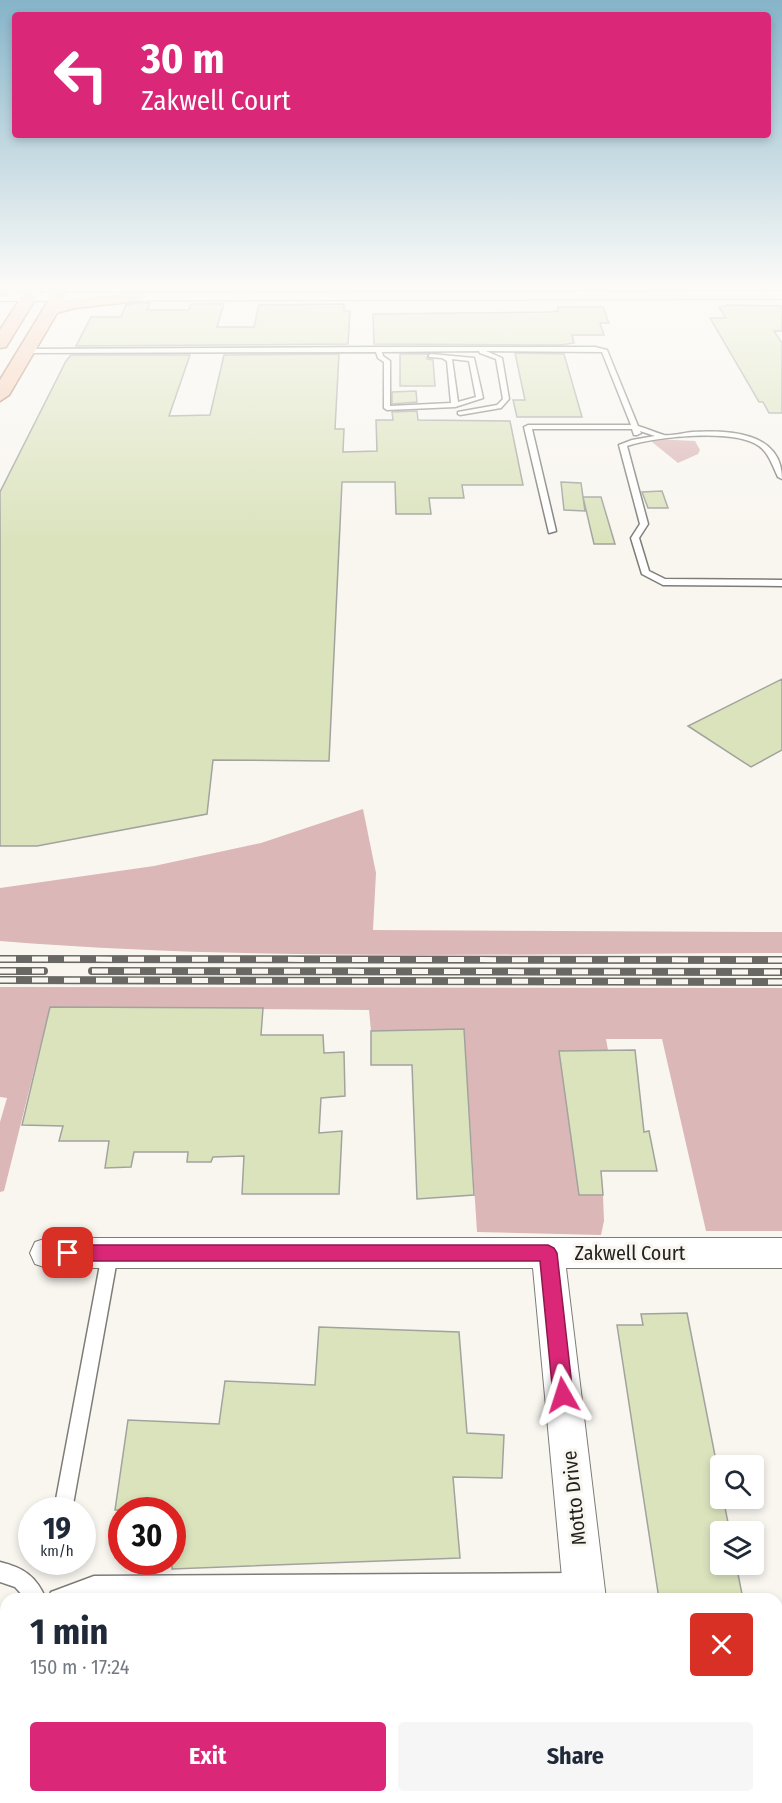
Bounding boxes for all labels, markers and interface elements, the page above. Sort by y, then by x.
text: 30 m [141,34,225,84]
icon: left [42,36,120,114]
text: Zakwell Court [141,85,291,117]
pin [42,1227,93,1278]
icon: arrive [51,1236,84,1269]
street label: Zakwell Court [575,1241,686,1265]
position arrow [531,1363,595,1427]
street label: Motto Drive [557,1449,591,1547]
map controls [710,1455,764,1575]
button: search [710,1455,764,1509]
speed limit sign: 30 [108,1497,186,1575]
text: 19 [43,1511,71,1547]
button: layers [710,1521,764,1575]
text: km/h [40,1542,74,1560]
text: 1 min [30,1610,108,1654]
button: close [690,1613,753,1676]
text: 150 m · 17:24 [30,1655,129,1679]
button: Exit [30,1722,386,1791]
button: Share [398,1722,753,1791]

